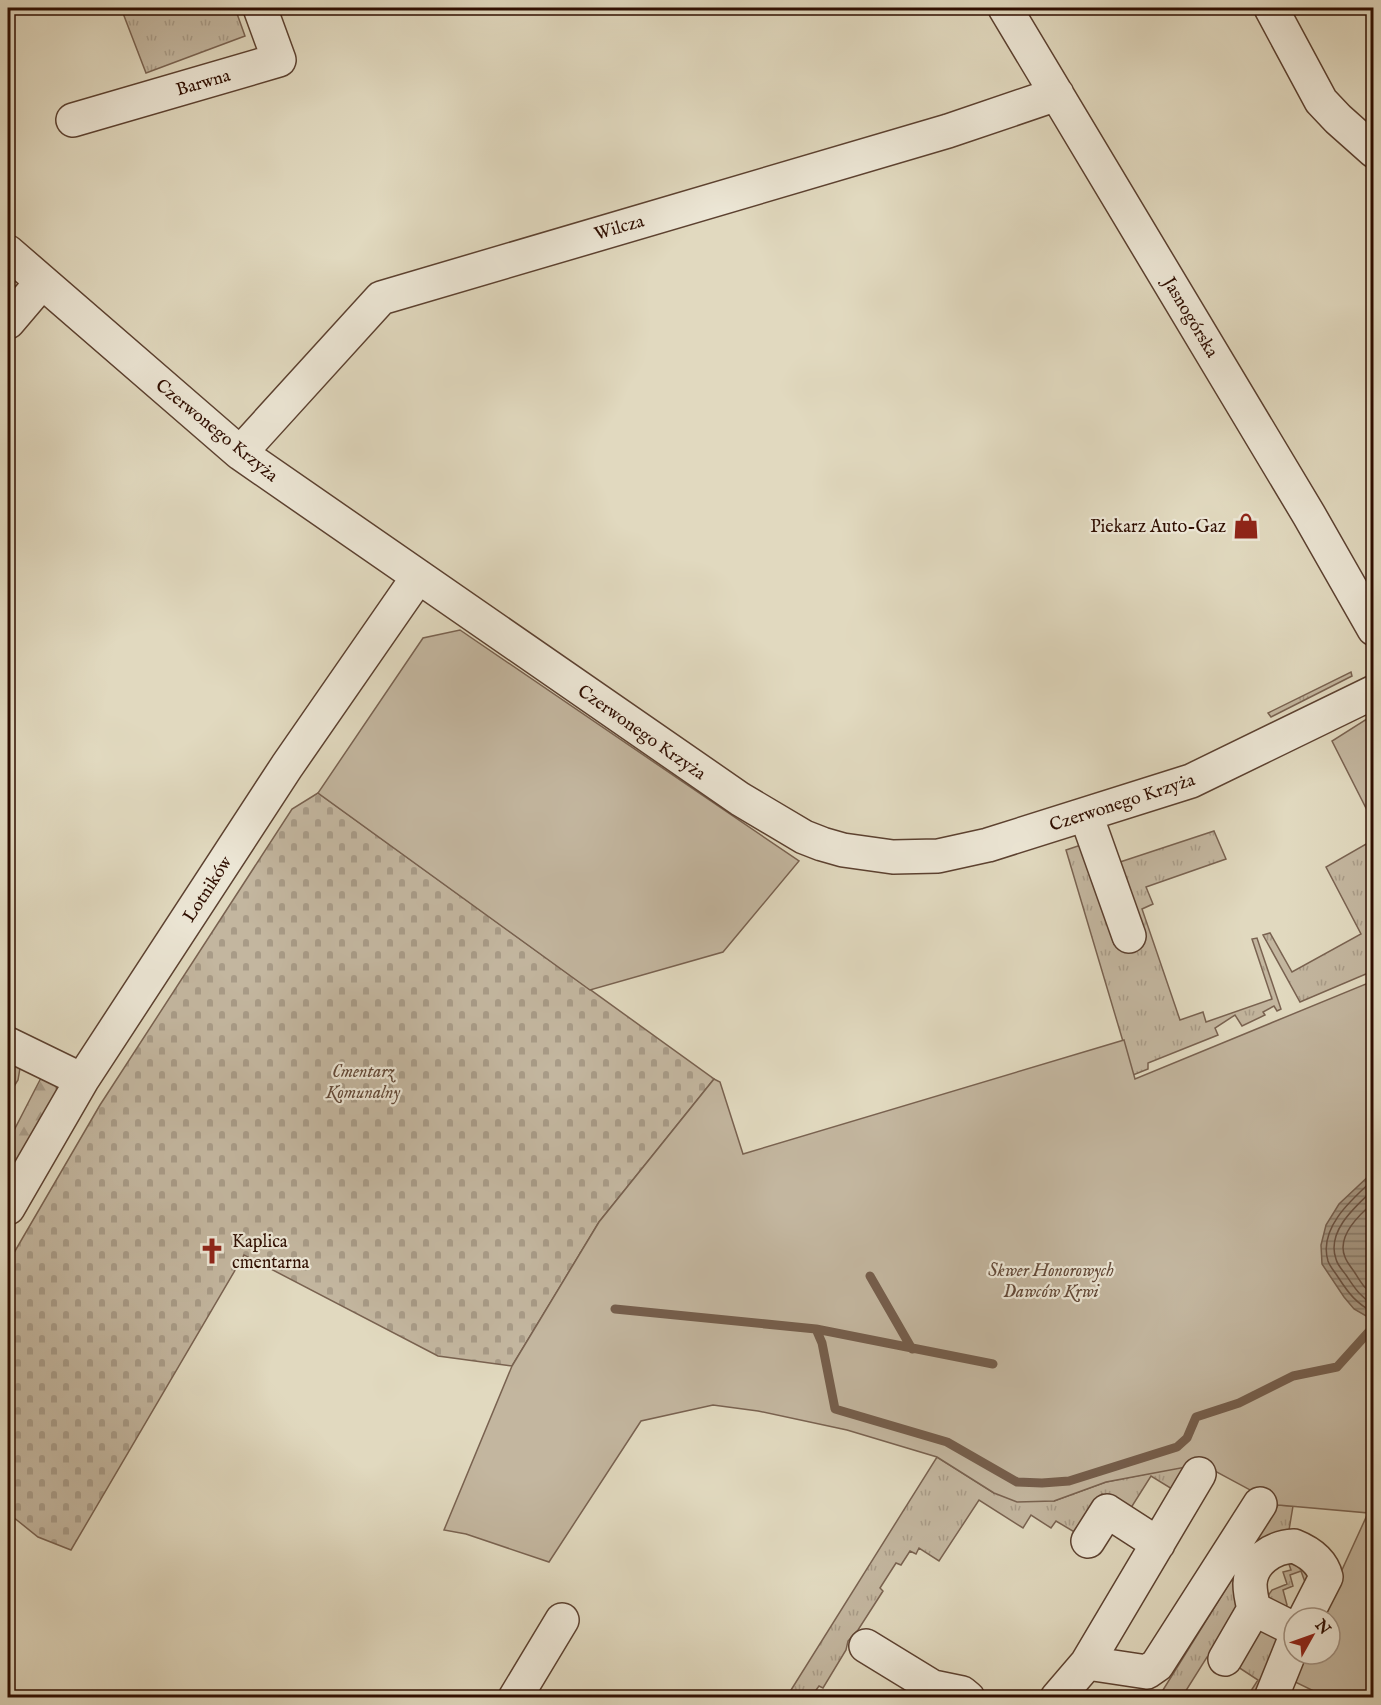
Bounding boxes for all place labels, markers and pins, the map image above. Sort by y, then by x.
shop icon: Piekarz Auto-Gaz [1231,511,1261,541]
place label: Piekarz Auto-Gaz [1090,516,1226,539]
place label: Kaplica cmentarna [232,1231,310,1275]
church icon: Kaplica cmentarna [197,1236,227,1266]

